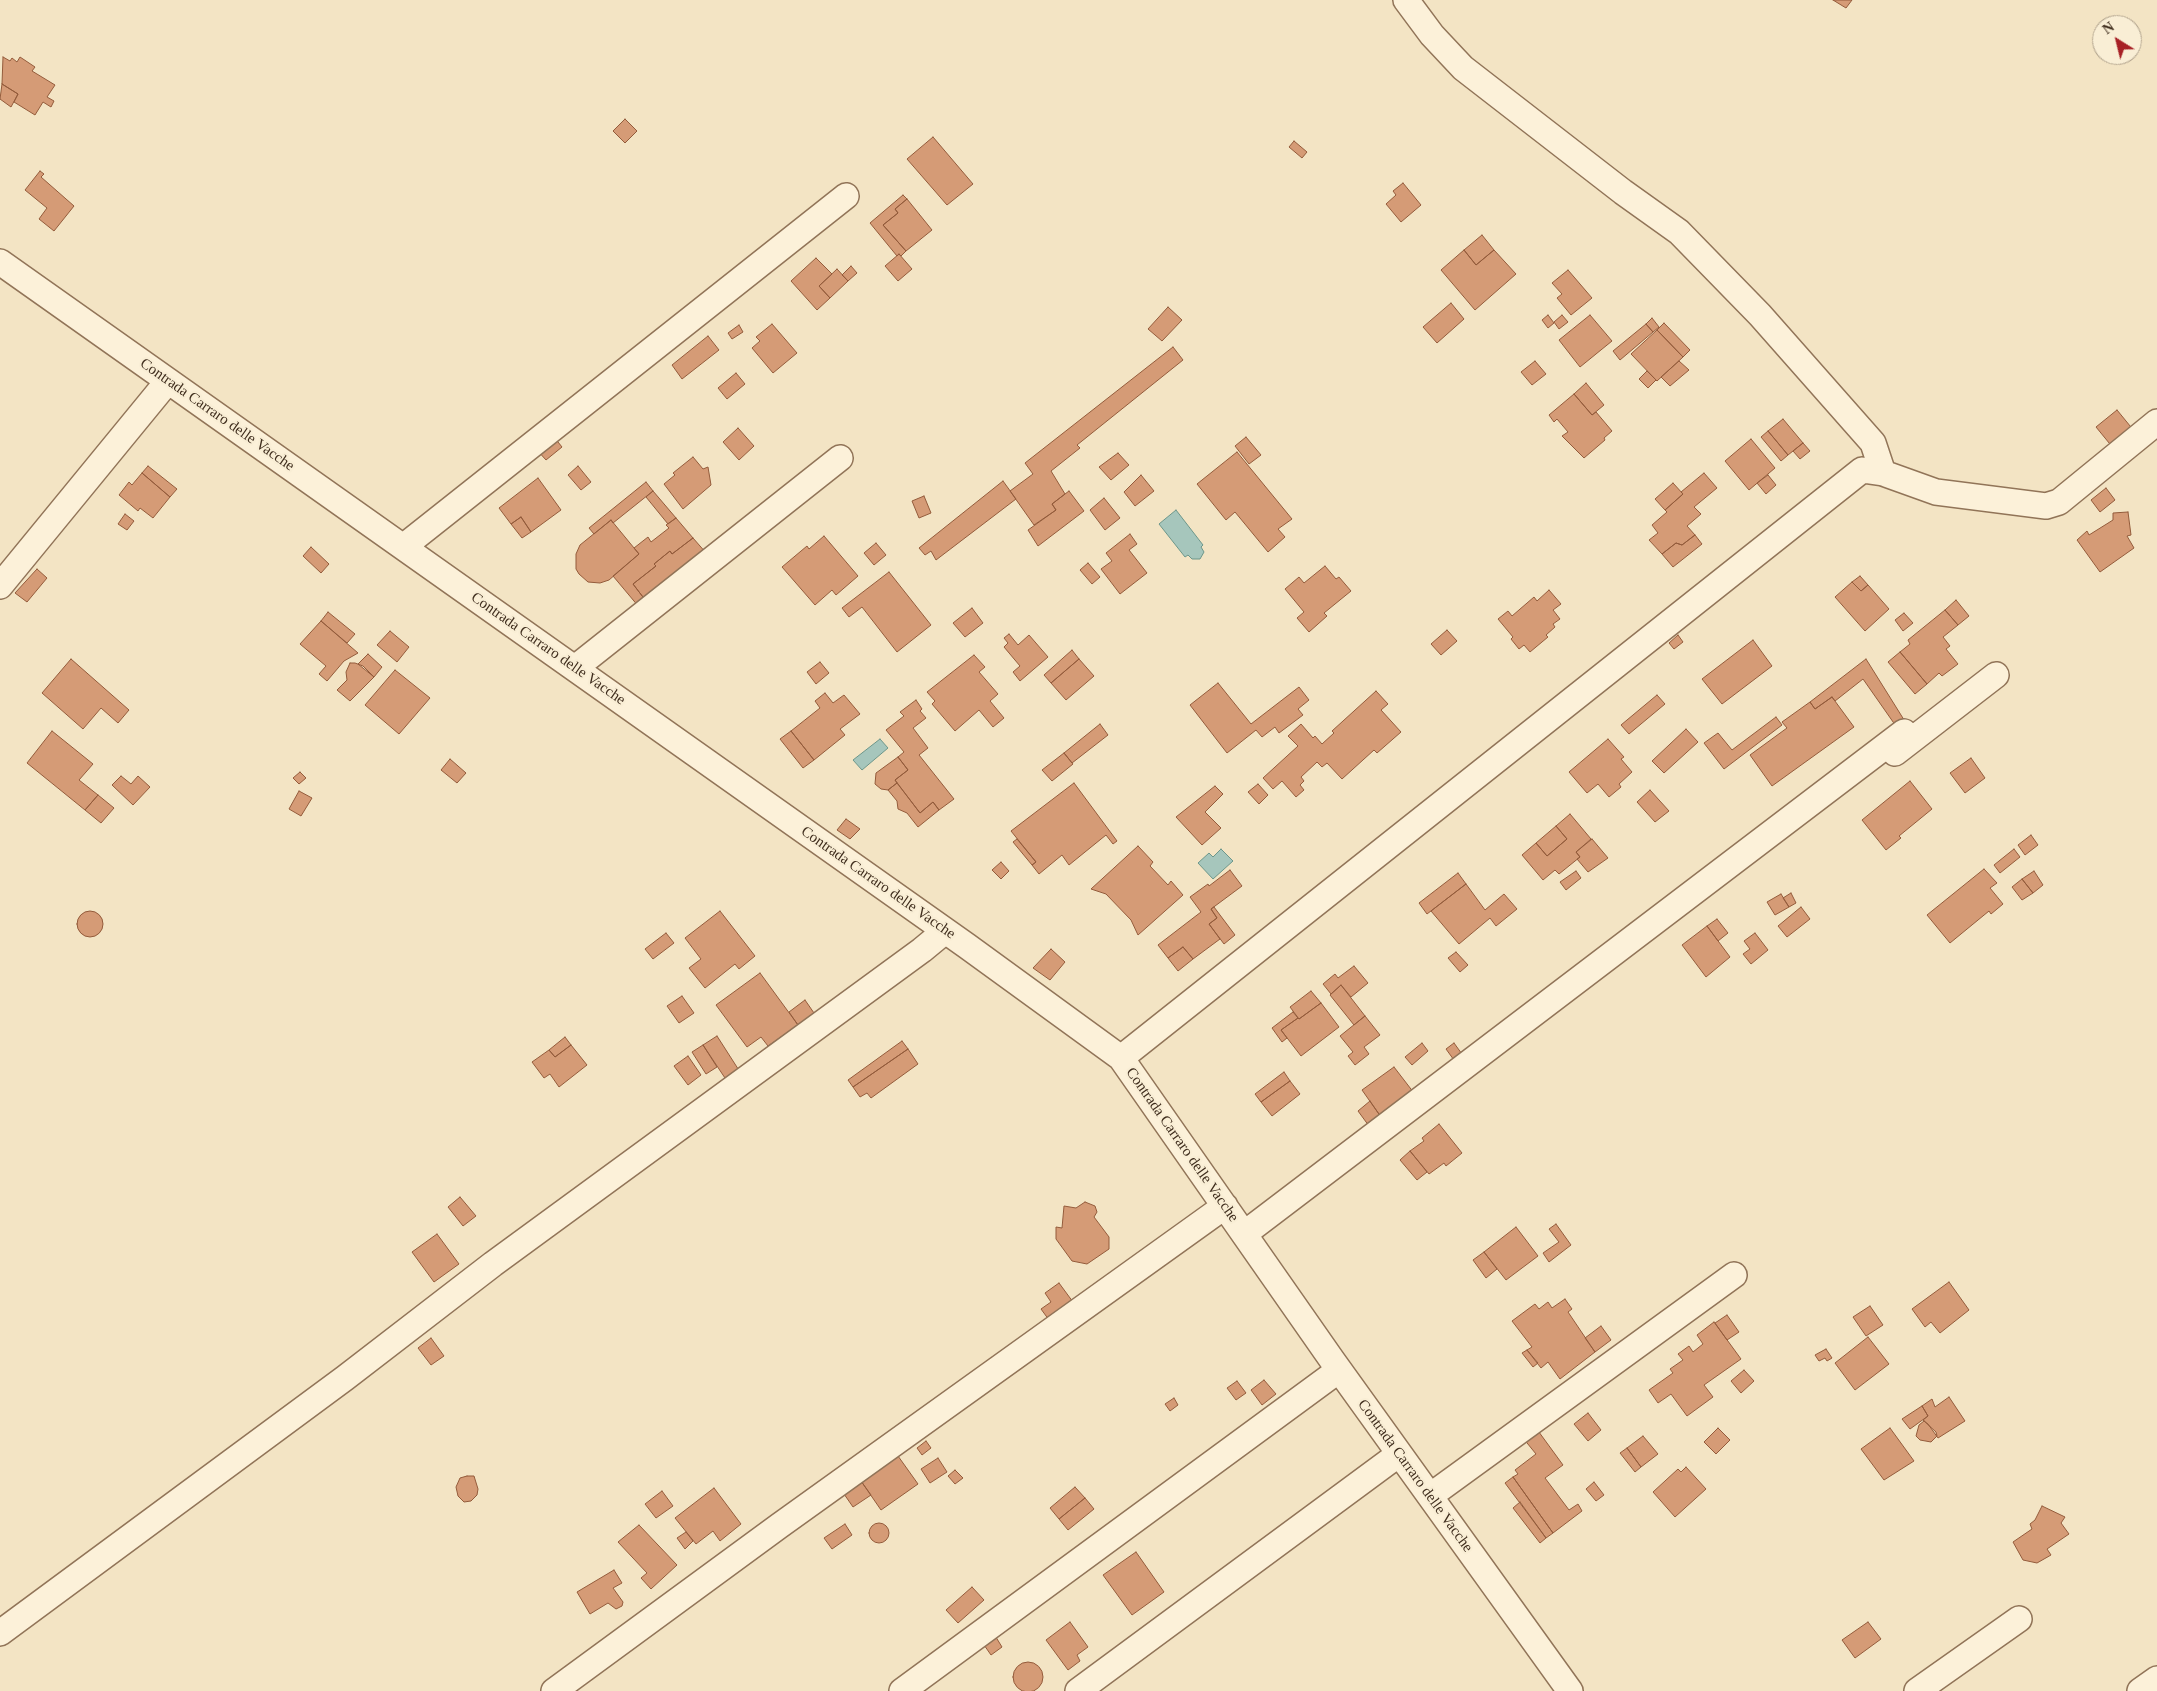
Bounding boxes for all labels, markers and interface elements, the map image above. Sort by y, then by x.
north arrow [2092,15,2142,65]
text: N [2100,19,2117,37]
street label: Contrada Carraro delle Vacche [136,355,298,475]
street label: Contrada Carraro delle Vacche [467,589,629,709]
street label: Contrada Carraro delle Vacche [797,823,959,943]
street label: Contrada Carraro delle Vacche [1122,1064,1242,1226]
street label: Contrada Carraro delle Vacche [1353,1396,1477,1556]

